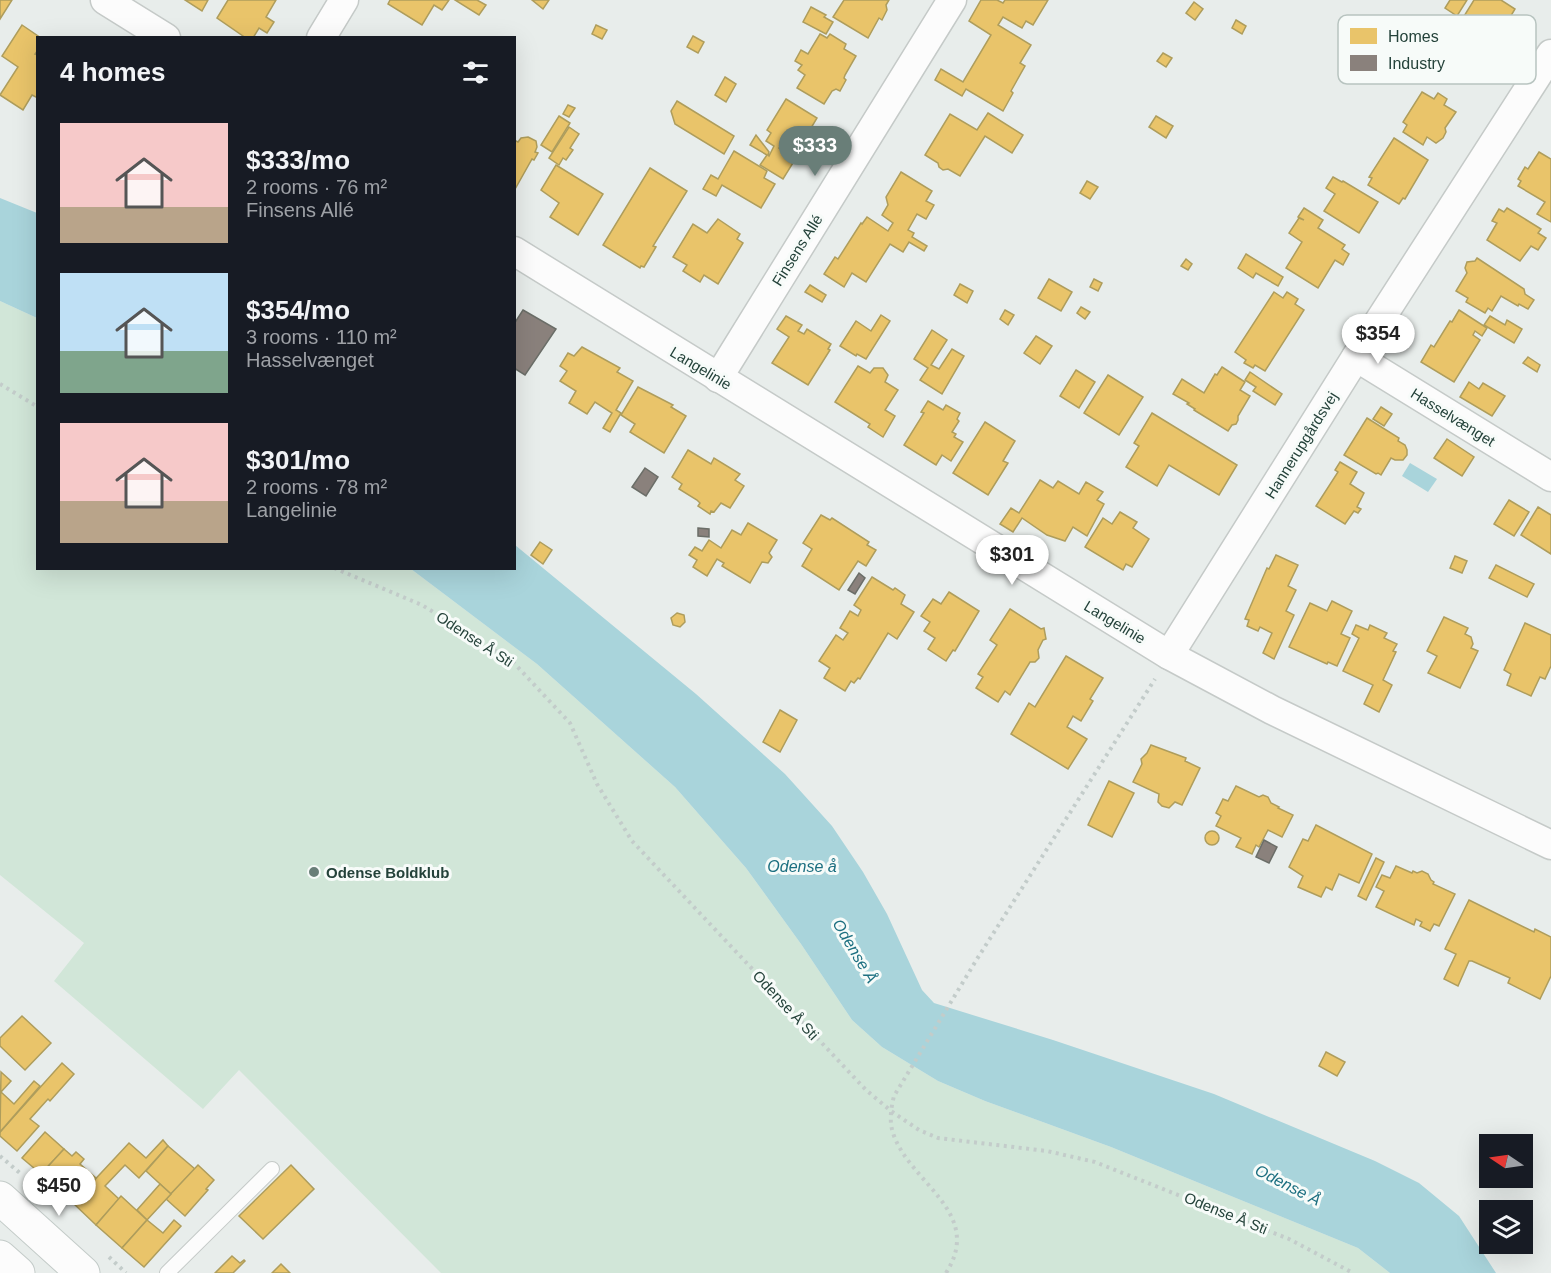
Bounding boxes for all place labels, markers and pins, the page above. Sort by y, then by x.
pin: $333 [779,126,851,177]
pin: $354 [1342,314,1414,365]
pin: $301 [976,535,1048,586]
place label: Odense Boldklub [326,864,449,881]
marker: Odense Boldklub [307,865,321,879]
pin: $450 [23,1166,95,1217]

